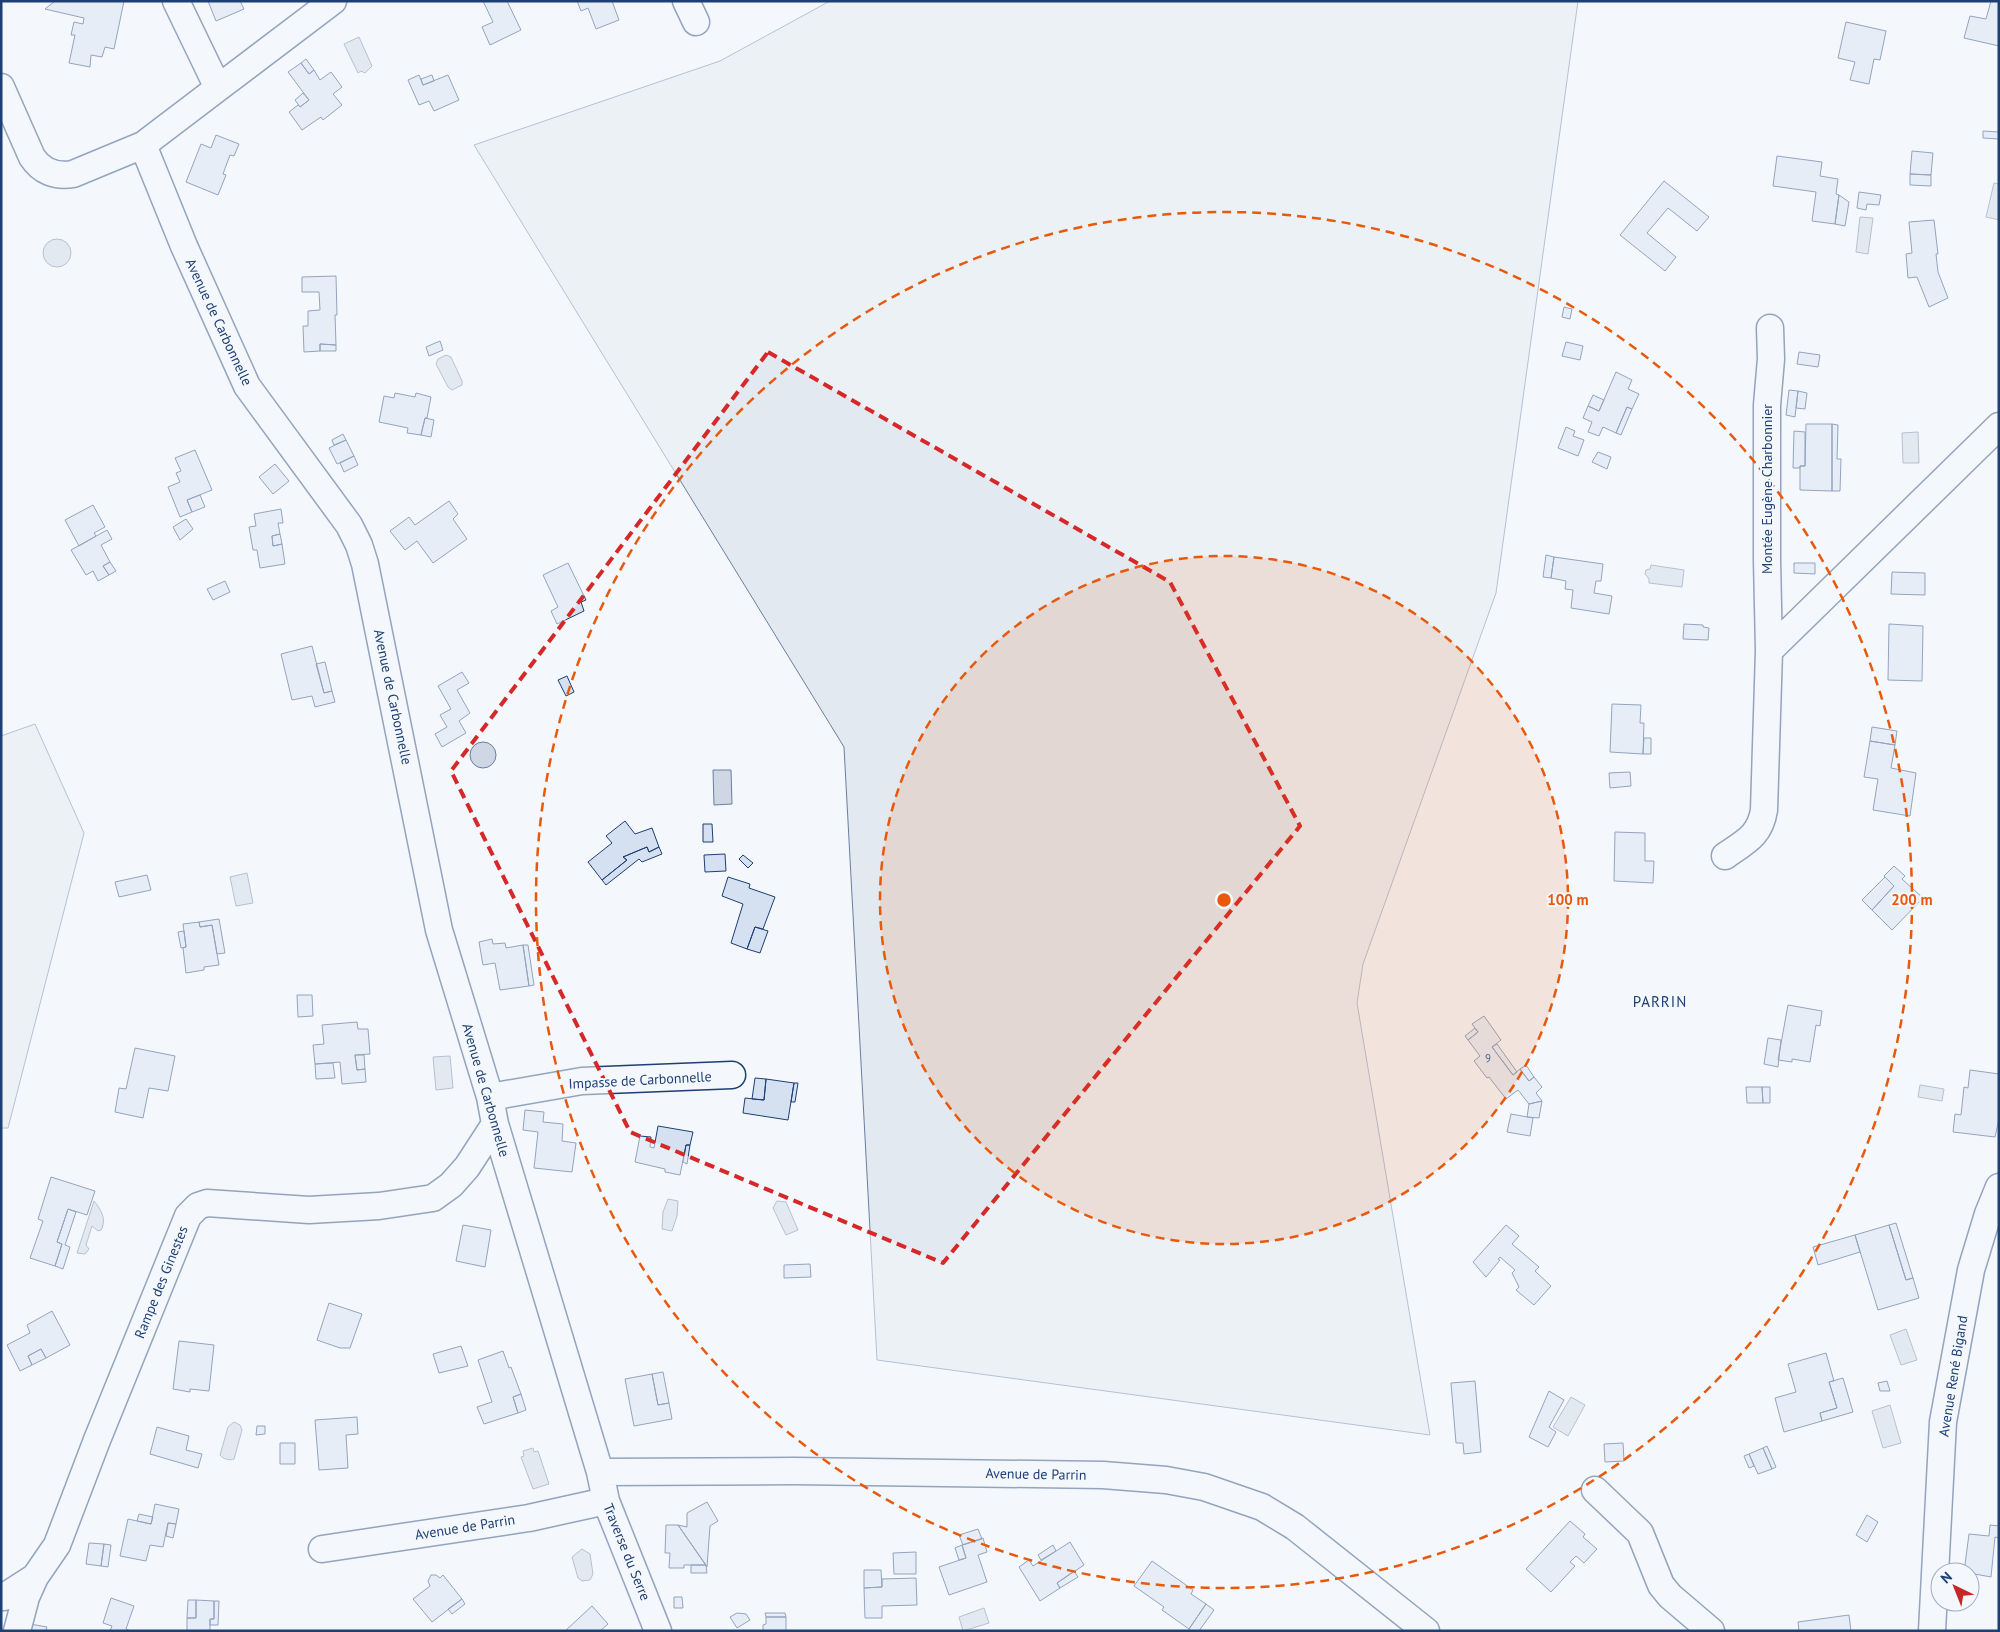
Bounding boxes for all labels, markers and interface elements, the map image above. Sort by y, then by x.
street label: Avenue de Carbonnelle [182,256,256,388]
street label: Montée Eugène Charbonnier [1758,404,1776,574]
street label: Avenue de Carbonnelle [370,628,416,766]
text: 100 m [1547,890,1589,909]
text: 200 m [1891,890,1933,909]
centre of rings [1215,891,1233,909]
district label: PARRIN [1633,992,1687,1011]
street label: Avenue de Carbonnelle [458,1021,514,1159]
house number: 9 [1485,1051,1491,1065]
street label: Impasse de Carbonnelle [568,1067,712,1093]
street label: Rampe des Ginestes [130,1223,192,1341]
street label: Avenue René Bigand [1935,1314,1971,1438]
street label: Avenue de Parrin [985,1464,1087,1484]
street label: Traverse du Serre [599,1501,655,1603]
street label: Avenue de Parrin [414,1510,516,1544]
north arrow [1930,1562,1980,1612]
text: N [1937,1568,1956,1587]

